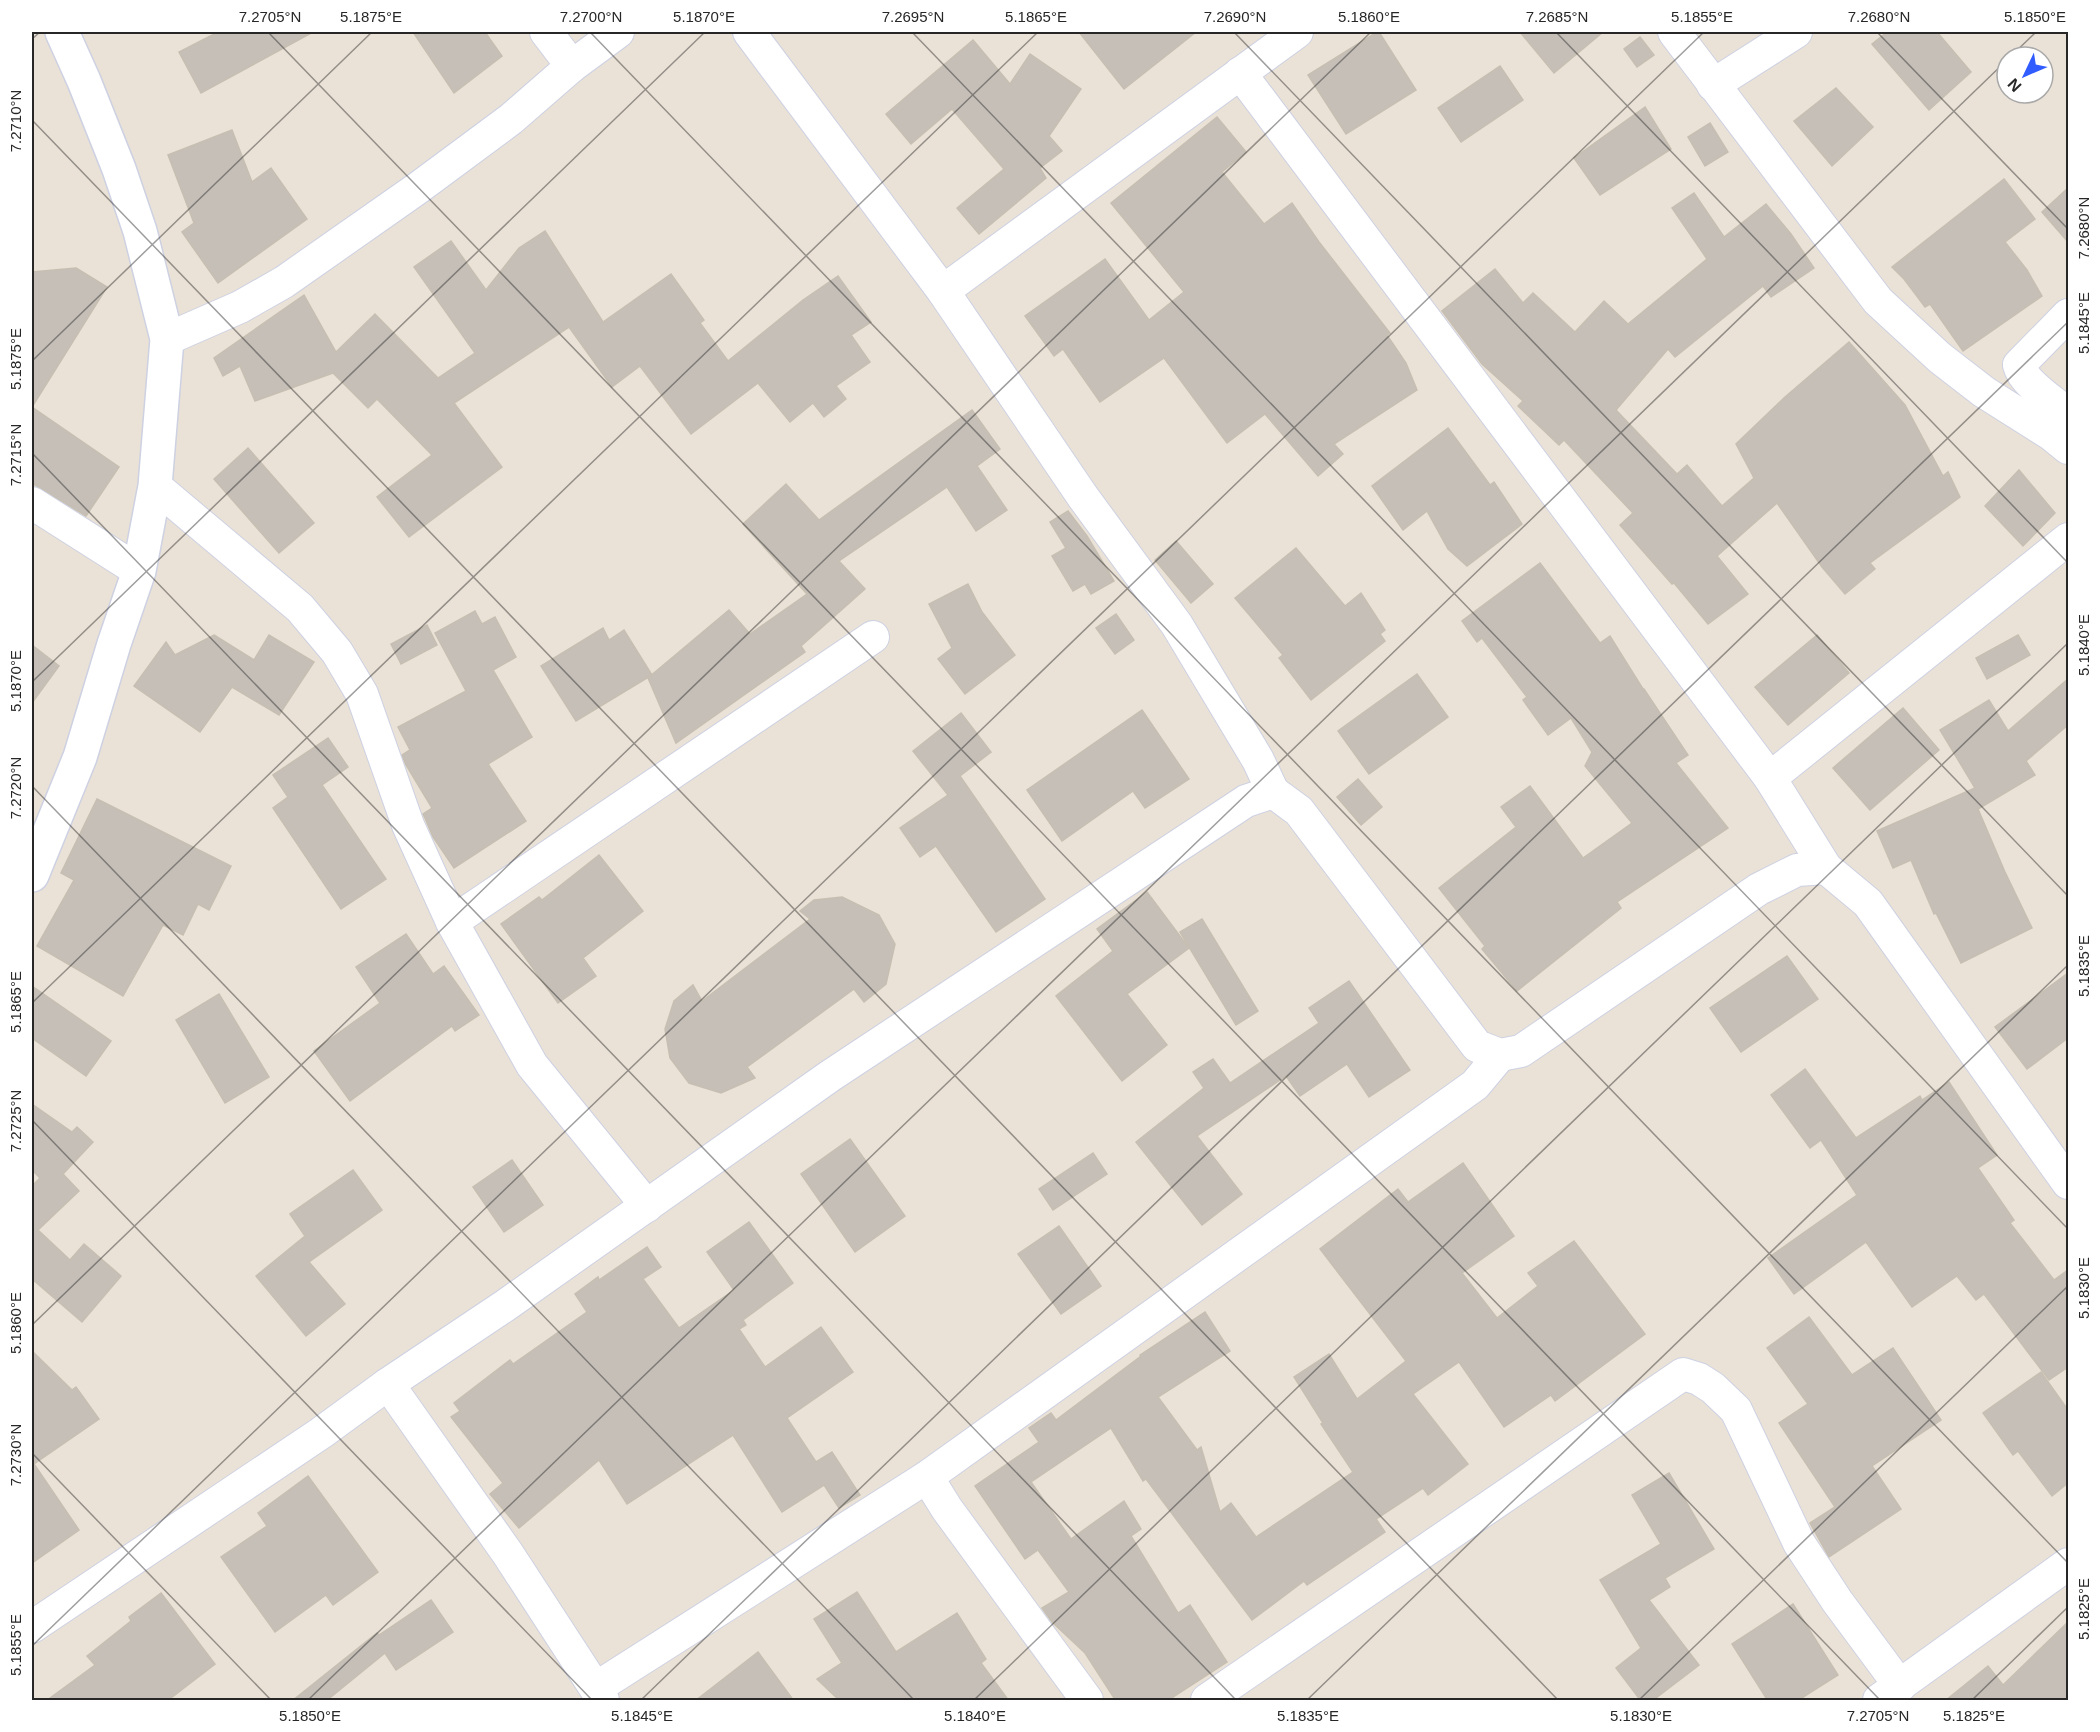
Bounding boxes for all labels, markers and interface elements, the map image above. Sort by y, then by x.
text: 7.2705°N [239,8,301,25]
text: 5.1875°E [340,8,402,25]
text: 7.2700°N [560,8,622,25]
text: 5.1870°E [673,8,735,25]
text: 7.2695°N [882,8,944,25]
text: 5.1865°E [1005,8,1067,25]
text: 7.2690°N [1204,8,1266,25]
text: 5.1860°E [1338,8,1400,25]
text: 7.2685°N [1526,8,1588,25]
text: 5.1855°E [1671,8,1733,25]
text: 7.2680°N [1848,8,1910,25]
text: 5.1850°E [2004,8,2066,25]
north arrow [1995,45,2055,105]
text: N [2004,75,2025,95]
text: 7.2710°N [7,90,24,152]
text: 7.2680°N [2075,197,2092,259]
text: 5.1845°E [2075,292,2092,354]
text: 5.1875°E [7,328,24,390]
text: 7.2715°N [7,424,24,486]
text: 5.1840°E [2075,614,2092,676]
text: 5.1870°E [7,650,24,712]
text: 7.2720°N [7,757,24,819]
text: 5.1835°E [2075,935,2092,997]
text: 5.1865°E [7,971,24,1033]
text: 7.2725°N [7,1090,24,1152]
text: 5.1830°E [2075,1257,2092,1319]
text: 5.1860°E [7,1292,24,1354]
text: 7.2730°N [7,1424,24,1486]
text: 5.1825°E [2075,1578,2092,1640]
text: 5.1855°E [7,1614,24,1676]
text: 5.1850°E [279,1707,341,1724]
text: 5.1845°E [611,1707,673,1724]
text: 5.1840°E [944,1707,1006,1724]
text: 5.1835°E [1277,1707,1339,1724]
text: 5.1830°E [1610,1707,1672,1724]
text: 7.2705°N [1847,1707,1909,1724]
text: 5.1825°E [1943,1707,2005,1724]

